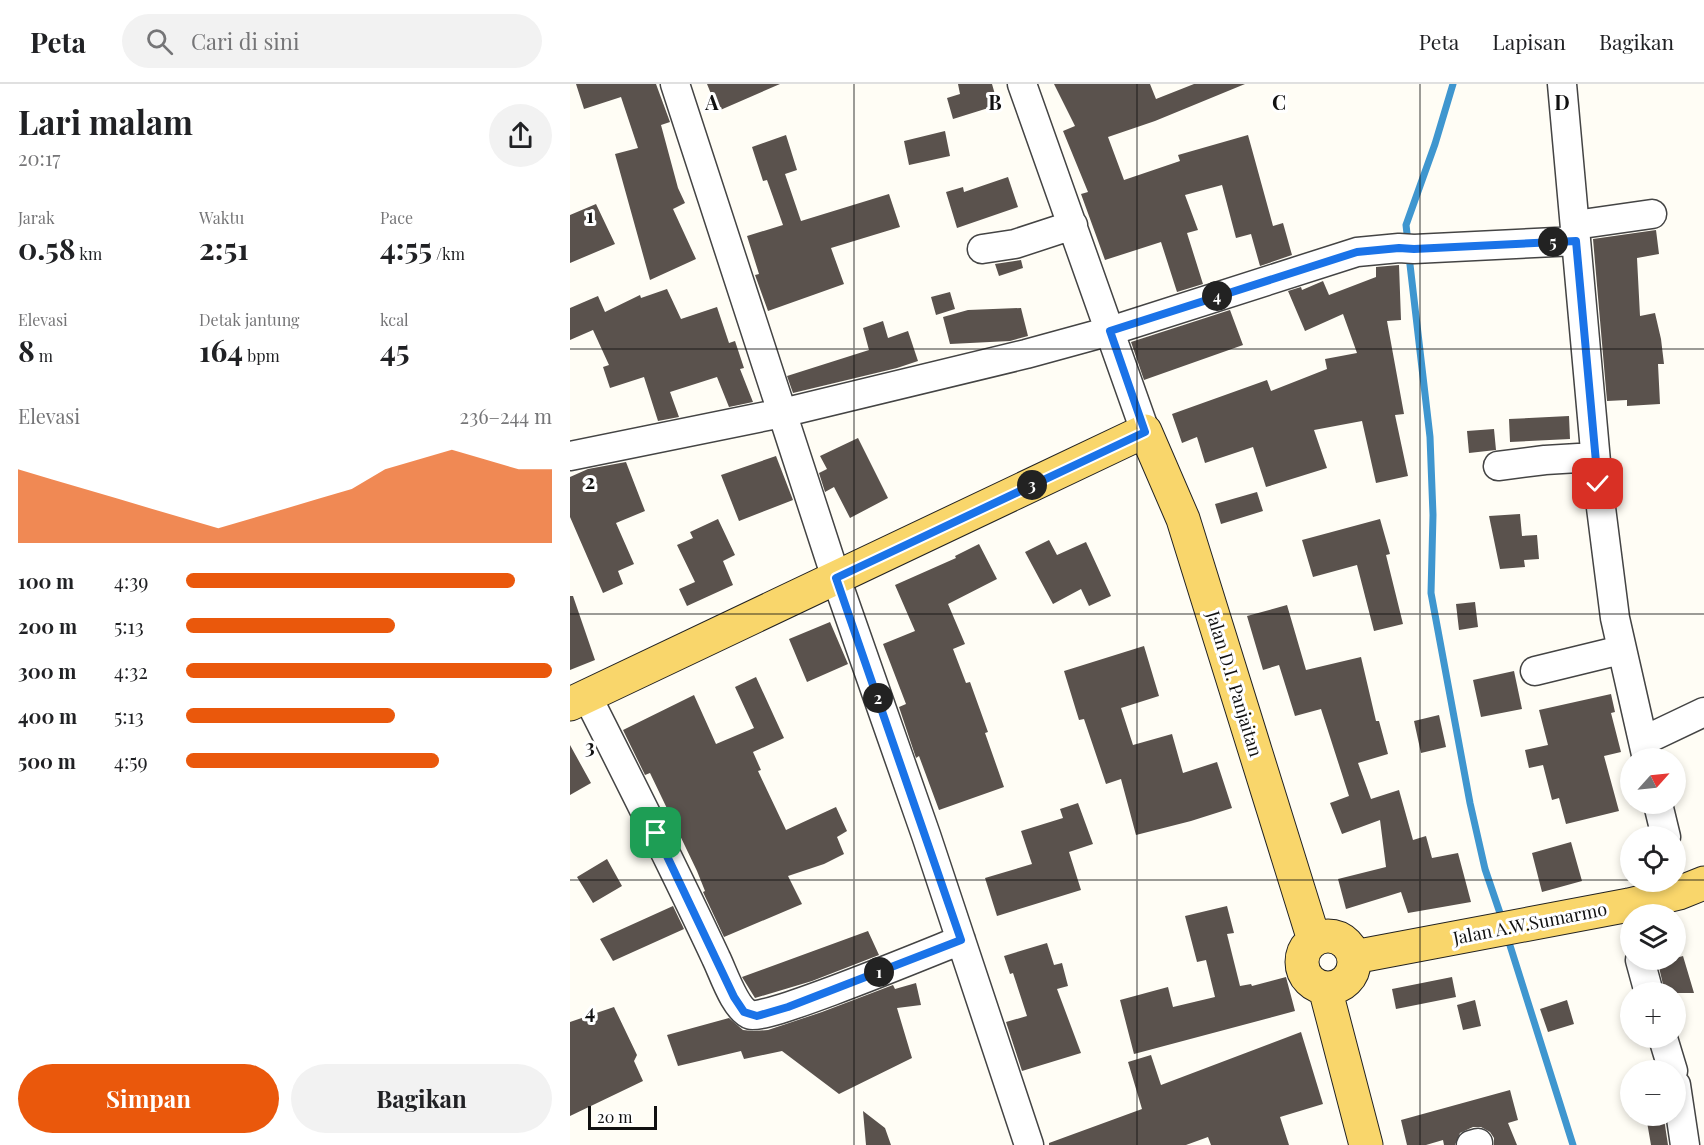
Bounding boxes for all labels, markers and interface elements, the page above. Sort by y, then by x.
search box [122,14,542,68]
text: Peta [30,23,86,60]
icon: search [143,25,176,58]
text: Cari di sini [191,26,299,56]
text: Peta [1419,27,1459,55]
text: Lapisan [1492,27,1566,55]
text: Bagikan [1599,27,1674,55]
text: A [704,88,719,115]
text: B [988,88,1002,115]
text: C [1272,88,1286,115]
text: D [1554,88,1570,115]
text: Lari malam [18,99,193,143]
button: share [489,104,552,167]
text: 20:17 [18,144,60,171]
text: 1 [586,201,594,228]
text: Jarak [18,207,55,228]
text: Waktu [199,207,244,228]
text: Pace [380,207,413,228]
pin: 5 [1538,227,1568,257]
text: 0.58 [18,228,76,268]
text: 2:51 [199,228,249,268]
text: 4:55 [380,228,432,268]
text: 5 [1549,231,1557,252]
text: km [76,243,102,264]
text: /km [432,243,465,264]
pin: 4 [1202,281,1232,311]
text: 4 [1213,285,1221,306]
text: Elevasi [18,309,68,330]
text: Detak jantung [199,309,299,330]
text: kcal [380,309,409,330]
text: 8 [18,330,35,370]
text: 164 [199,330,243,370]
text: 45 [380,330,410,370]
text: m [35,345,53,366]
text: bpm [243,345,280,366]
text: Elevasi [18,402,80,429]
text: 236–244 m [460,402,552,429]
pin [1572,458,1623,509]
text: 2 [585,467,595,494]
icon: check [1581,467,1614,500]
pin: 3 [1017,470,1047,500]
text: 3 [1028,474,1036,495]
text: 100 m [18,567,74,594]
text: 4:39 [114,567,148,594]
street label: Jalan D.I. Panjaitan [1201,607,1269,760]
text: 200 m [18,612,77,639]
text: 5:13 [114,612,144,639]
text: 300 m [18,657,76,684]
text: 4:32 [114,657,148,684]
pin: 2 [863,683,893,713]
text: 2 [874,687,882,708]
text: 400 m [18,702,77,729]
text: 5:13 [114,702,144,729]
text: 3 [585,732,595,759]
text: 500 m [18,747,76,774]
text: 4:59 [114,747,148,774]
north arrow [1620,748,1686,814]
map controls [1620,748,1686,1126]
pin [630,807,681,858]
icon: arrive [639,816,672,849]
button: locate [1620,826,1686,892]
street label: Jalan A.W.Sumarmo [1450,896,1609,950]
button: layers [1620,904,1686,970]
pin: 1 [864,957,894,987]
text: 1 [876,961,882,982]
button: + [1620,982,1686,1048]
text: 4 [585,997,595,1024]
button: − [1620,1060,1686,1126]
button: Simpan [18,1064,279,1133]
button: Bagikan [291,1064,552,1133]
scale bar [588,1103,657,1130]
text: 20 m [597,1106,632,1127]

